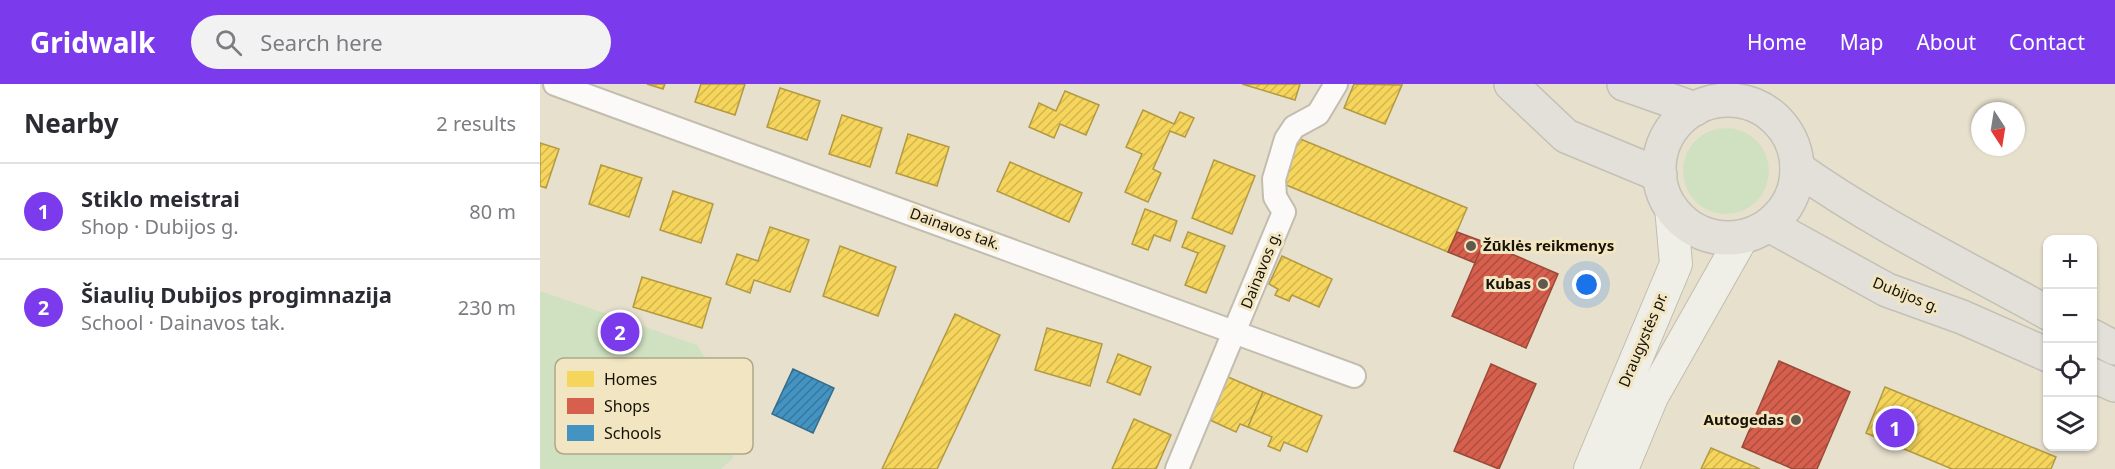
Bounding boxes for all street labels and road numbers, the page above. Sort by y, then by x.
street label: Dainavos tak. [907,202,1003,254]
street label: Dainavos g. [1235,228,1285,311]
street label: Dubijos g. [1870,272,1943,317]
street label: Draugystės pr. [1613,289,1671,390]

